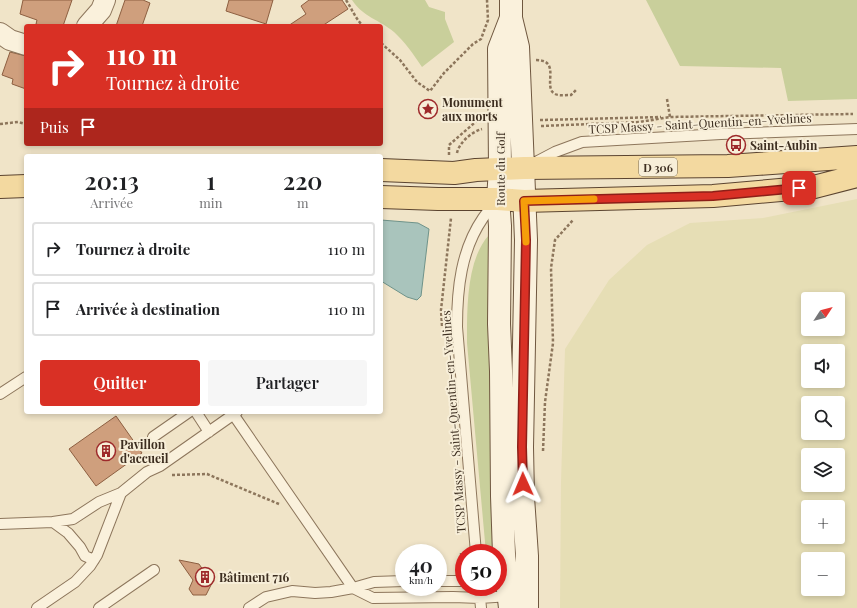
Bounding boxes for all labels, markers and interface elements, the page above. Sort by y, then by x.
text: 110 m [106,35,177,72]
icon: right [40,40,92,92]
text: Tournez à droite [106,71,240,95]
place label: Monument aux morts [442,94,504,124]
place icon: Monument aux morts [417,98,439,120]
street label: TCSP Massy - Saint-Quentin-en-Yvelines [588,109,812,137]
icon: arrive [77,116,99,138]
text: Puis [40,117,69,137]
street label: Route du Golf [492,131,508,206]
bus stop icon: Saint-Aubin [725,134,747,156]
place label: Saint-Aubin [750,137,818,153]
road number: D 306 [639,158,677,176]
text: 20:13 [84,164,139,196]
text: 1 [206,164,215,196]
text: 220 [283,164,323,196]
pin [782,171,816,205]
icon: arrive [788,177,810,199]
text: Arrivée [90,194,133,211]
text: min [199,194,222,211]
text: m [297,194,308,211]
icon: right [42,238,64,260]
text: Tournez à droite [76,239,190,259]
text: 110 m [328,239,365,259]
north arrow [801,292,845,336]
map controls [801,292,845,596]
icon: arrive [42,298,64,320]
text: Arrivée à destination [76,299,220,319]
text: 110 m [328,299,365,319]
street label: TCSP Massy - Saint-Quentin-en-Yvelines [437,310,469,534]
button: sound [801,344,845,388]
button: Quitter [40,360,200,406]
button: Partager [208,360,367,406]
button: search [801,396,845,440]
place label: Pavillon d'accueil [120,436,169,466]
building icon: Pavillon d'accueil [95,440,117,462]
button: layers [801,448,845,492]
position arrow [502,463,544,505]
button: + [801,500,845,544]
speed limit sign: 50 [455,544,507,596]
text: 40 [409,551,433,578]
button: − [801,552,845,596]
building icon: Bâtiment 716 [194,566,216,588]
place label: Bâtiment 716 [219,569,289,585]
text: km/h [409,573,433,587]

